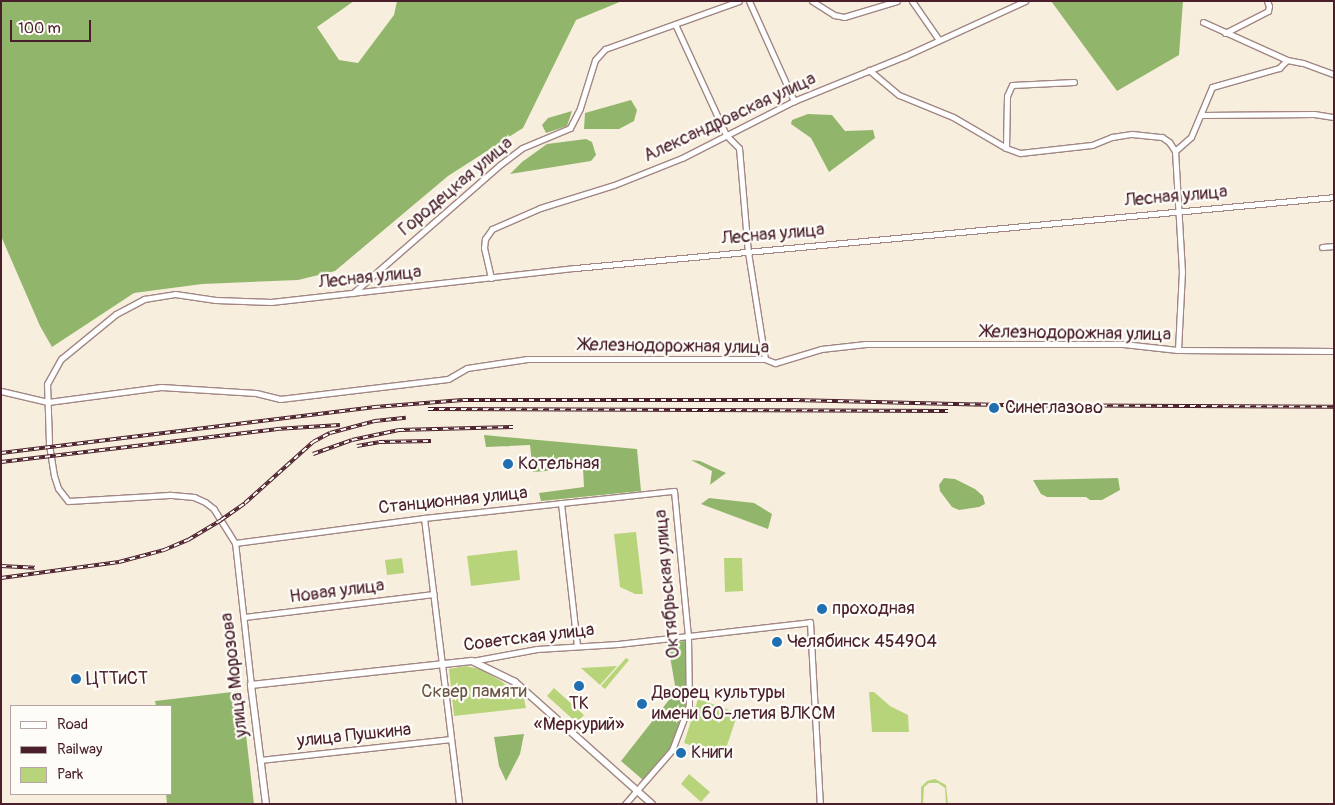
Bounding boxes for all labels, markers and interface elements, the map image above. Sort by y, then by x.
scale bar [12,10,94,42]
text: 100 m [18,19,61,38]
street label: Александровская улица [640,69,820,167]
street label: Городецкая улица [395,133,517,241]
street label: Лесная улица [1124,182,1228,212]
street label: Лесная улица [721,220,825,250]
street label: Лесная улица [317,262,423,294]
street label: Железнодорожная улица [981,322,1171,346]
street label: Железнодорожная улица [579,335,769,359]
place label: Синеглазово [1005,397,1103,419]
marker: Синеглазово [987,401,1001,415]
place label: Котельная [518,453,599,475]
marker: Котельная [502,458,514,470]
street label: Станционная улица [377,482,529,520]
street label: Октябрьская улица [651,509,685,659]
street label: Новая улица [288,575,386,609]
place label: проходная [832,598,915,620]
marker: проходная [816,603,828,615]
street label: улица Морозова [217,612,253,738]
street label: Советская улица [462,619,596,657]
place label: Челябинск 454904 [787,631,937,653]
marker: Челябинск 454904 [771,636,783,648]
place label: ЦТТиСТ [86,668,148,690]
marker: ЦТТиСТ [70,673,82,685]
marker: ТК «Меркурий» [573,680,585,692]
park label: Сквер памяти [421,681,527,703]
place label: Дворец культуры имени 60-летия ВЛКСМ [652,683,835,726]
place label: ТК «Меркурий» [534,694,624,736]
marker: Дворец культуры имени 60-летия ВЛКСМ [636,698,648,710]
legend [10,705,172,795]
text: Road [57,715,88,734]
street label: улица Пушкина [296,719,412,753]
text: Railway [57,740,102,759]
place label: Книги [691,742,732,764]
marker: Книги [675,747,687,759]
text: Park [57,765,83,784]

